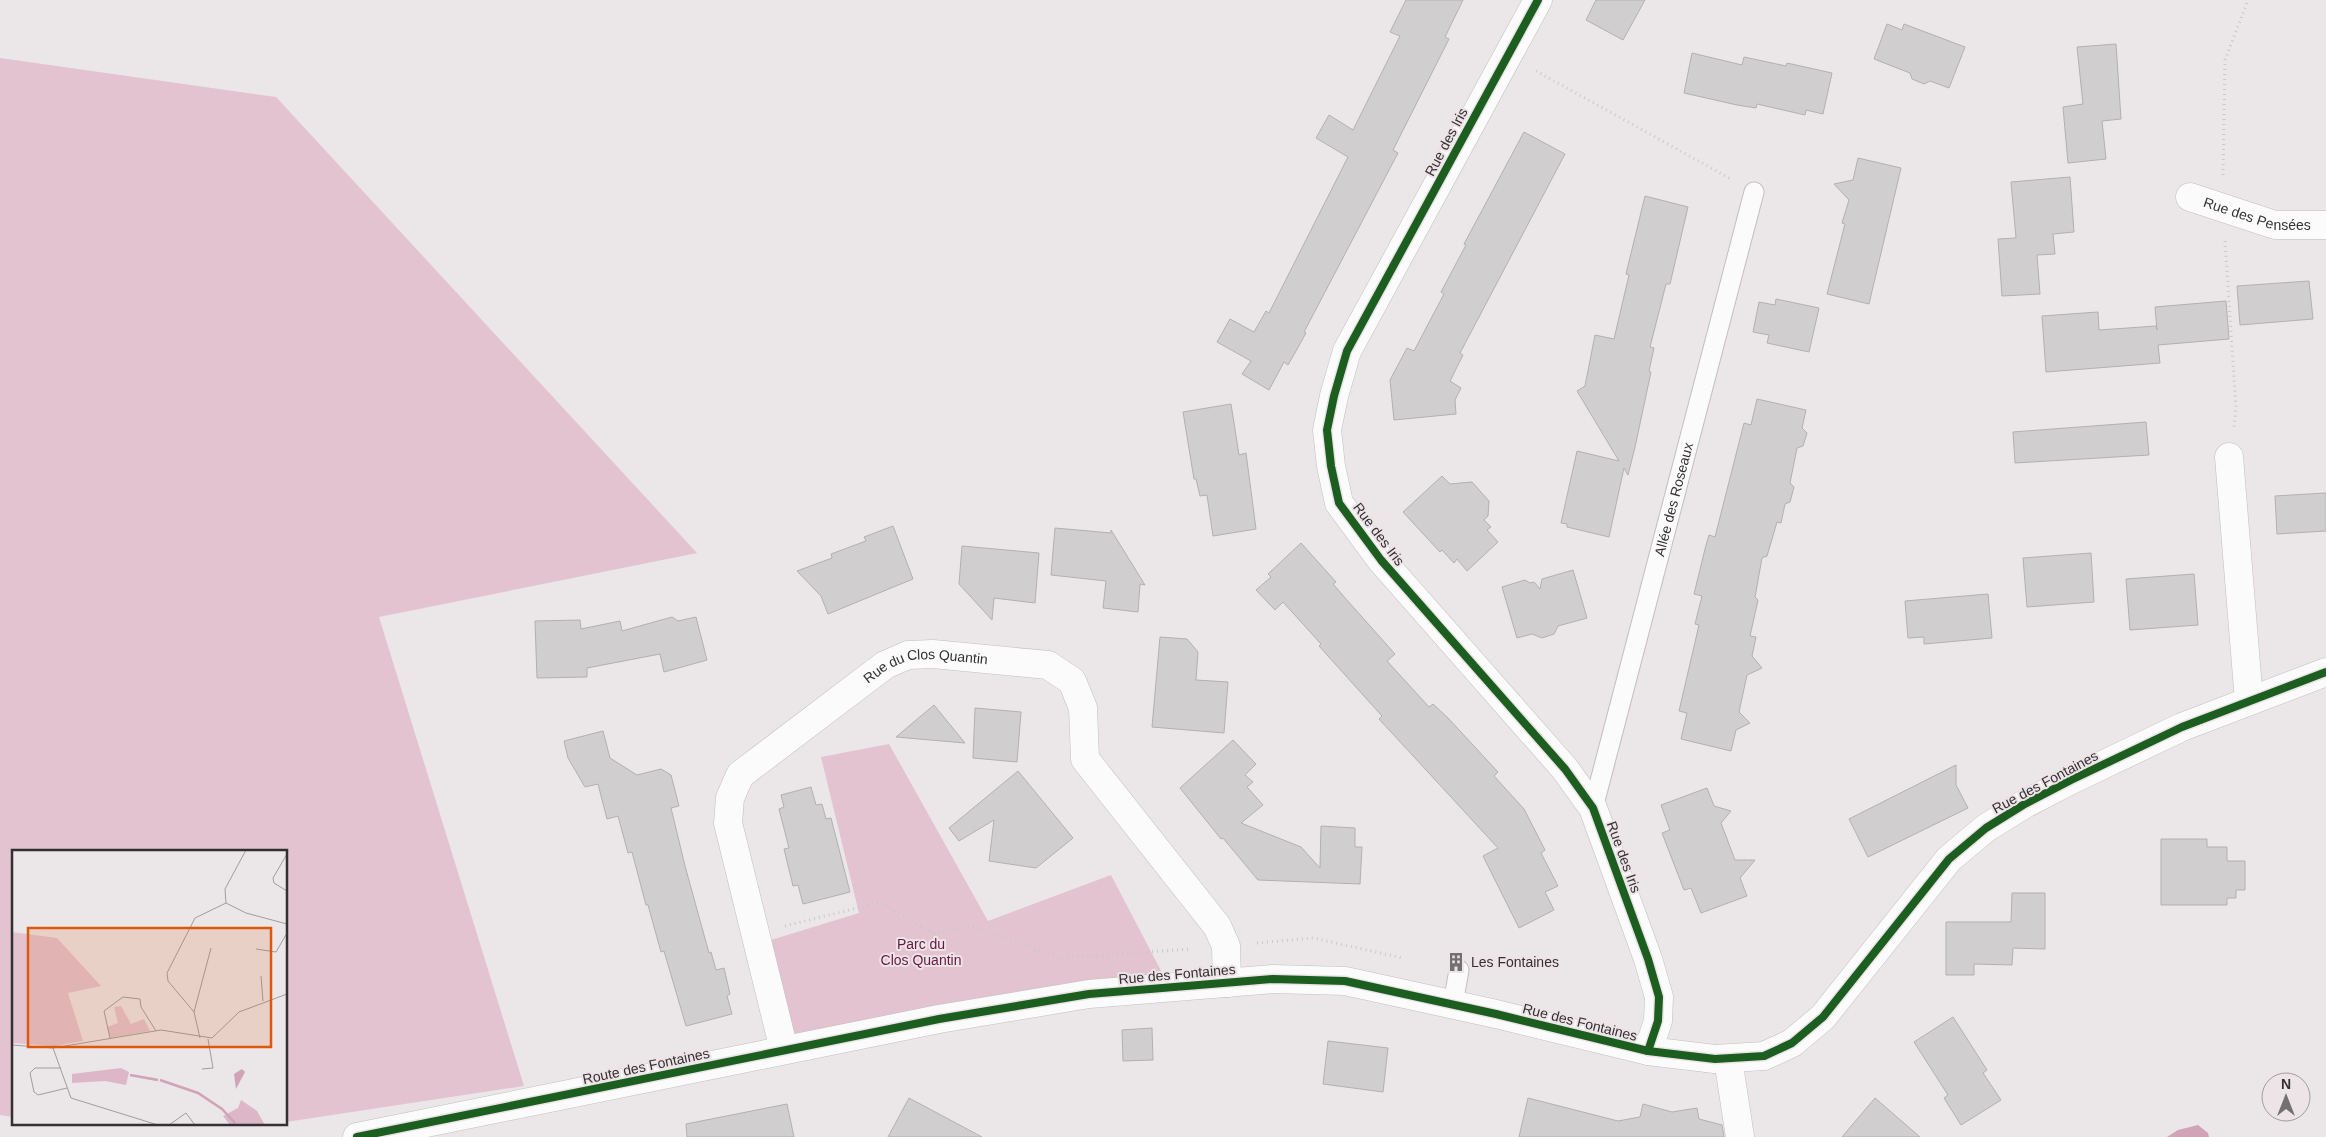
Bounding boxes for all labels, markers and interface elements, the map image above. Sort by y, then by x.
street label: Rue des Iris [1421,105,1471,179]
street label: Rue des Pensées [2201,194,2311,233]
street label: Allée des Roseaux [1651,441,1696,558]
street label: Rue des Iris [1350,499,1408,569]
street label: Rue du Clos Quantin [860,646,989,687]
street label: Rue des Fontaines [1989,747,2101,817]
street label: Rue des Iris [1604,819,1644,895]
inset map [12,850,288,1124]
park label: Parc du Clos Quantin [881,936,961,968]
building icon: Les Fontaines [1445,951,1467,973]
place label: Les Fontaines [1471,954,1559,970]
street label: Rue des Fontaines [1118,961,1236,987]
street label: Rue des Fontaines [1521,1000,1639,1044]
street label: Route des Fontaines [581,1045,711,1087]
north arrow [2261,1072,2311,1122]
text: N [2281,1076,2291,1092]

